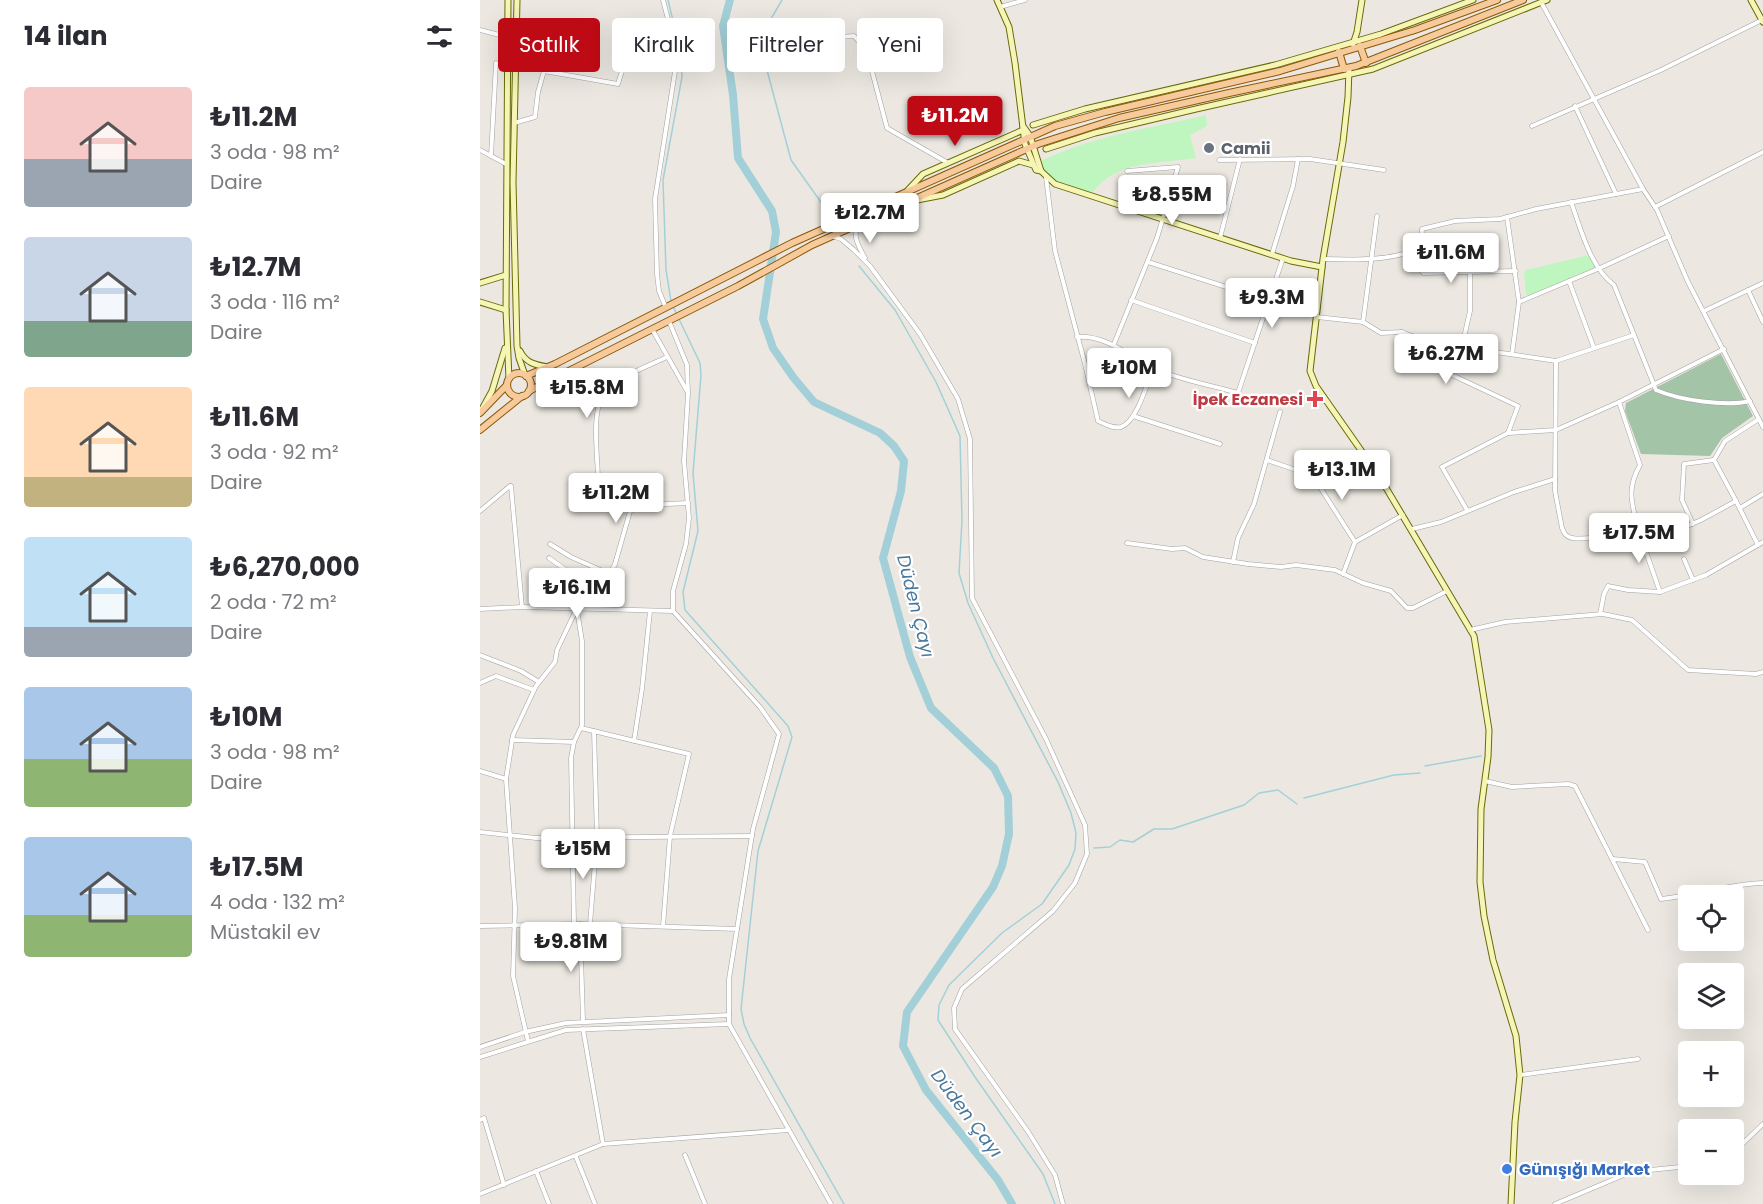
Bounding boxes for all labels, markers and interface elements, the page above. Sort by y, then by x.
text: 14 ilan [24,18,107,54]
chip: Satılık [498,18,600,72]
chip: Kiralık [612,18,715,72]
chip: Filtreler [727,18,845,72]
chip: Yeni [857,18,943,72]
icon: filters [423,20,456,53]
pin: ₺11.2M [906,96,1004,147]
text: ₺11.2M [210,99,297,135]
text: ₺11.2M [921,101,989,129]
icon: home [72,111,144,183]
place label: Camii [1221,137,1270,160]
text: 3 oda · 98 m² [210,138,340,166]
marker: Camii [1202,141,1216,155]
text: Daire [210,168,262,196]
pin: ₺8.55M [1123,175,1221,226]
text: ₺8.55M [1132,180,1212,208]
pin: ₺12.7M [821,193,919,244]
text: ₺12.7M [835,198,905,226]
pin: ₺11.6M [1402,233,1500,284]
text: ₺11.6M [1417,238,1485,266]
text: ₺12.7M [210,249,301,285]
icon: home [72,261,144,333]
pin: ₺9.3M [1230,278,1314,329]
text: ₺9.3M [1239,283,1305,311]
text: 3 oda · 116 m² [210,288,340,316]
text: Daire [210,318,262,346]
pin: ₺6.27M [1397,334,1495,385]
text: ₺6.27M [1408,339,1484,367]
pin: ₺10M [1093,348,1165,399]
text: ₺10M [1101,353,1157,381]
pin: ₺15.8M [538,368,636,419]
text: ₺15.8M [550,373,624,401]
place label: İpek Eczanesi [1193,388,1303,411]
marker: İpek Eczanesi [1308,392,1322,406]
text: ₺11.6M [210,399,299,435]
icon: home [72,411,144,483]
text: 3 oda · 92 m² [210,438,339,466]
pin: ₺13.1M [1293,450,1391,501]
text: ₺13.1M [1308,455,1376,483]
text: Daire [210,468,262,496]
pin: ₺11.2M [567,473,665,524]
text: ₺11.2M [582,478,650,506]
pin: ₺17.5M [1590,513,1688,564]
text: ₺17.5M [1603,518,1675,546]
text: ₺6,270,000 [210,549,360,585]
water label: Düden Çayı [891,552,941,660]
icon: home [72,561,144,633]
pin: ₺16.1M [528,568,626,619]
text: ₺16.1M [543,573,611,601]
text: 2 oda · 72 m² [210,588,337,616]
text: Daire [210,618,262,646]
text: ₺10M [210,699,282,735]
icon: home [72,711,144,783]
text: 3 oda · 98 m² [210,738,340,766]
text: Daire [210,768,262,796]
pin: ₺15M [547,829,619,880]
text: ₺15M [555,834,611,862]
text: ₺17.5M [210,849,303,885]
icon: home [72,861,144,933]
map controls [1678,885,1744,1185]
button: locate [1678,885,1744,951]
text: 4 oda · 132 m² [210,888,345,916]
text: Müstakil ev [210,918,320,946]
pin: ₺9.81M [522,922,620,973]
text: ₺9.81M [534,927,608,955]
button: layers [1678,963,1744,1029]
button: + [1678,1041,1744,1107]
water label: Düden Çayı [925,1064,1009,1162]
button: − [1678,1119,1744,1185]
place label: Günışığı Market [1519,1158,1650,1181]
marker: Günışığı Market [1500,1162,1514,1176]

